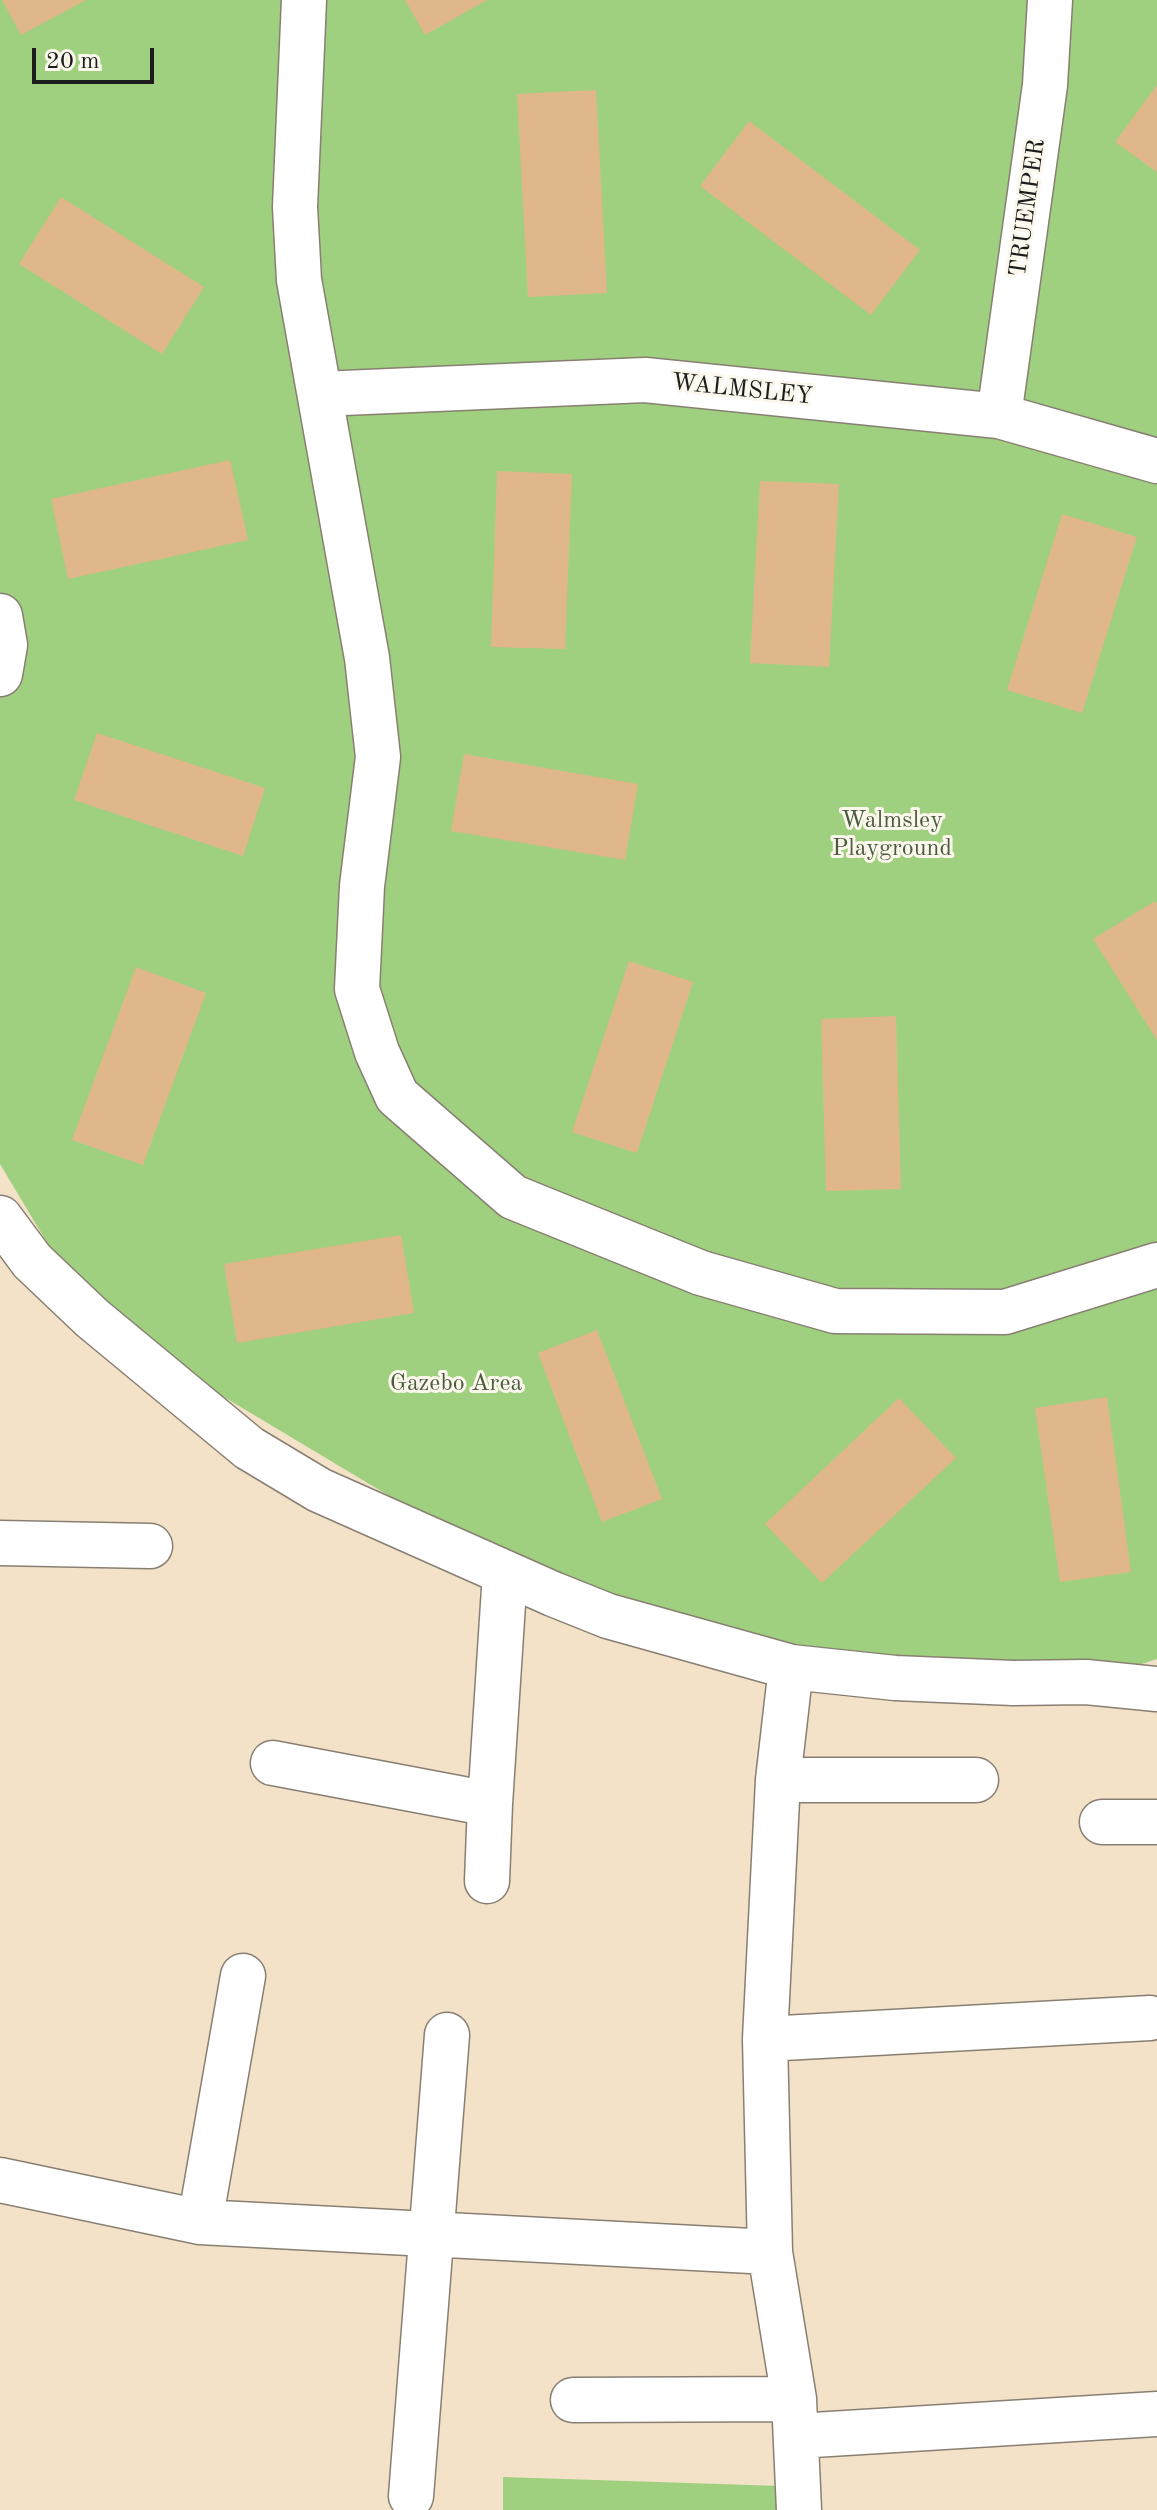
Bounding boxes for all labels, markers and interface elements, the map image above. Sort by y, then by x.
scale bar [36,32,158,82]
text: 20 m [46,50,100,74]
street label: TRUEMPER [1004,137,1052,279]
street label: WALMSLEY [670,368,814,412]
park label: Walmsley Playground [832,807,952,863]
park label: Gazebo Area [390,1370,522,1398]

